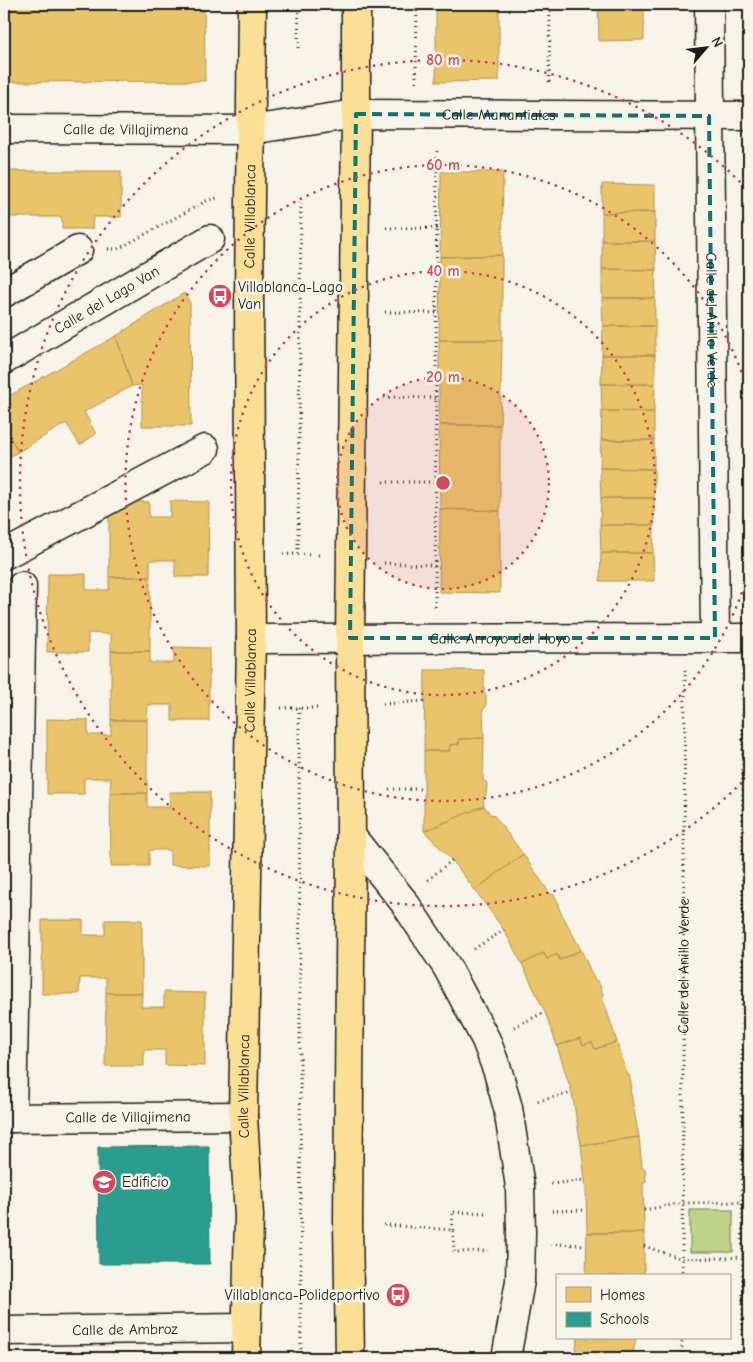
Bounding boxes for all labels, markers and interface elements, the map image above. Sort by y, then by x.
north arrow [680,22,730,72]
text: N [707,34,727,50]
text: 80 m [426,51,460,69]
street label: Calle Manantiales [442,105,555,124]
street label: Calle de Villajimena [63,120,189,139]
text: 60 m [426,156,460,174]
street label: Calle Villablanca [240,164,259,269]
street label: Calle del Anillo Verde [702,252,722,388]
street label: Calle del Lago Van [51,262,162,338]
text: 40 m [427,262,460,280]
place label: Villablanca-Lago Van [238,278,343,313]
bus stop icon: Villablanca-Lago Van [207,283,233,309]
text: 20 m [426,368,460,386]
centre of rings [434,474,452,492]
street label: Calle Villablanca [240,628,260,733]
street label: Calle Arroyo del Hoyo [430,629,570,648]
street label: Calle del Anillo Verde [674,898,693,1034]
street label: Calle Villablanca [234,1034,253,1139]
street label: Calle de Villajimena [65,1107,191,1126]
school or university icon: Edificio [91,1169,117,1195]
place label: Edificio [122,1173,169,1191]
legend [556,1274,730,1340]
bus stop icon: Villablanca-Polideportivo [385,1282,411,1308]
place label: Villablanca-Polideportivo [225,1286,380,1304]
text: Homes [600,1286,645,1304]
text: Schools [600,1310,649,1328]
street label: Calle de Ambroz [72,1320,178,1339]

